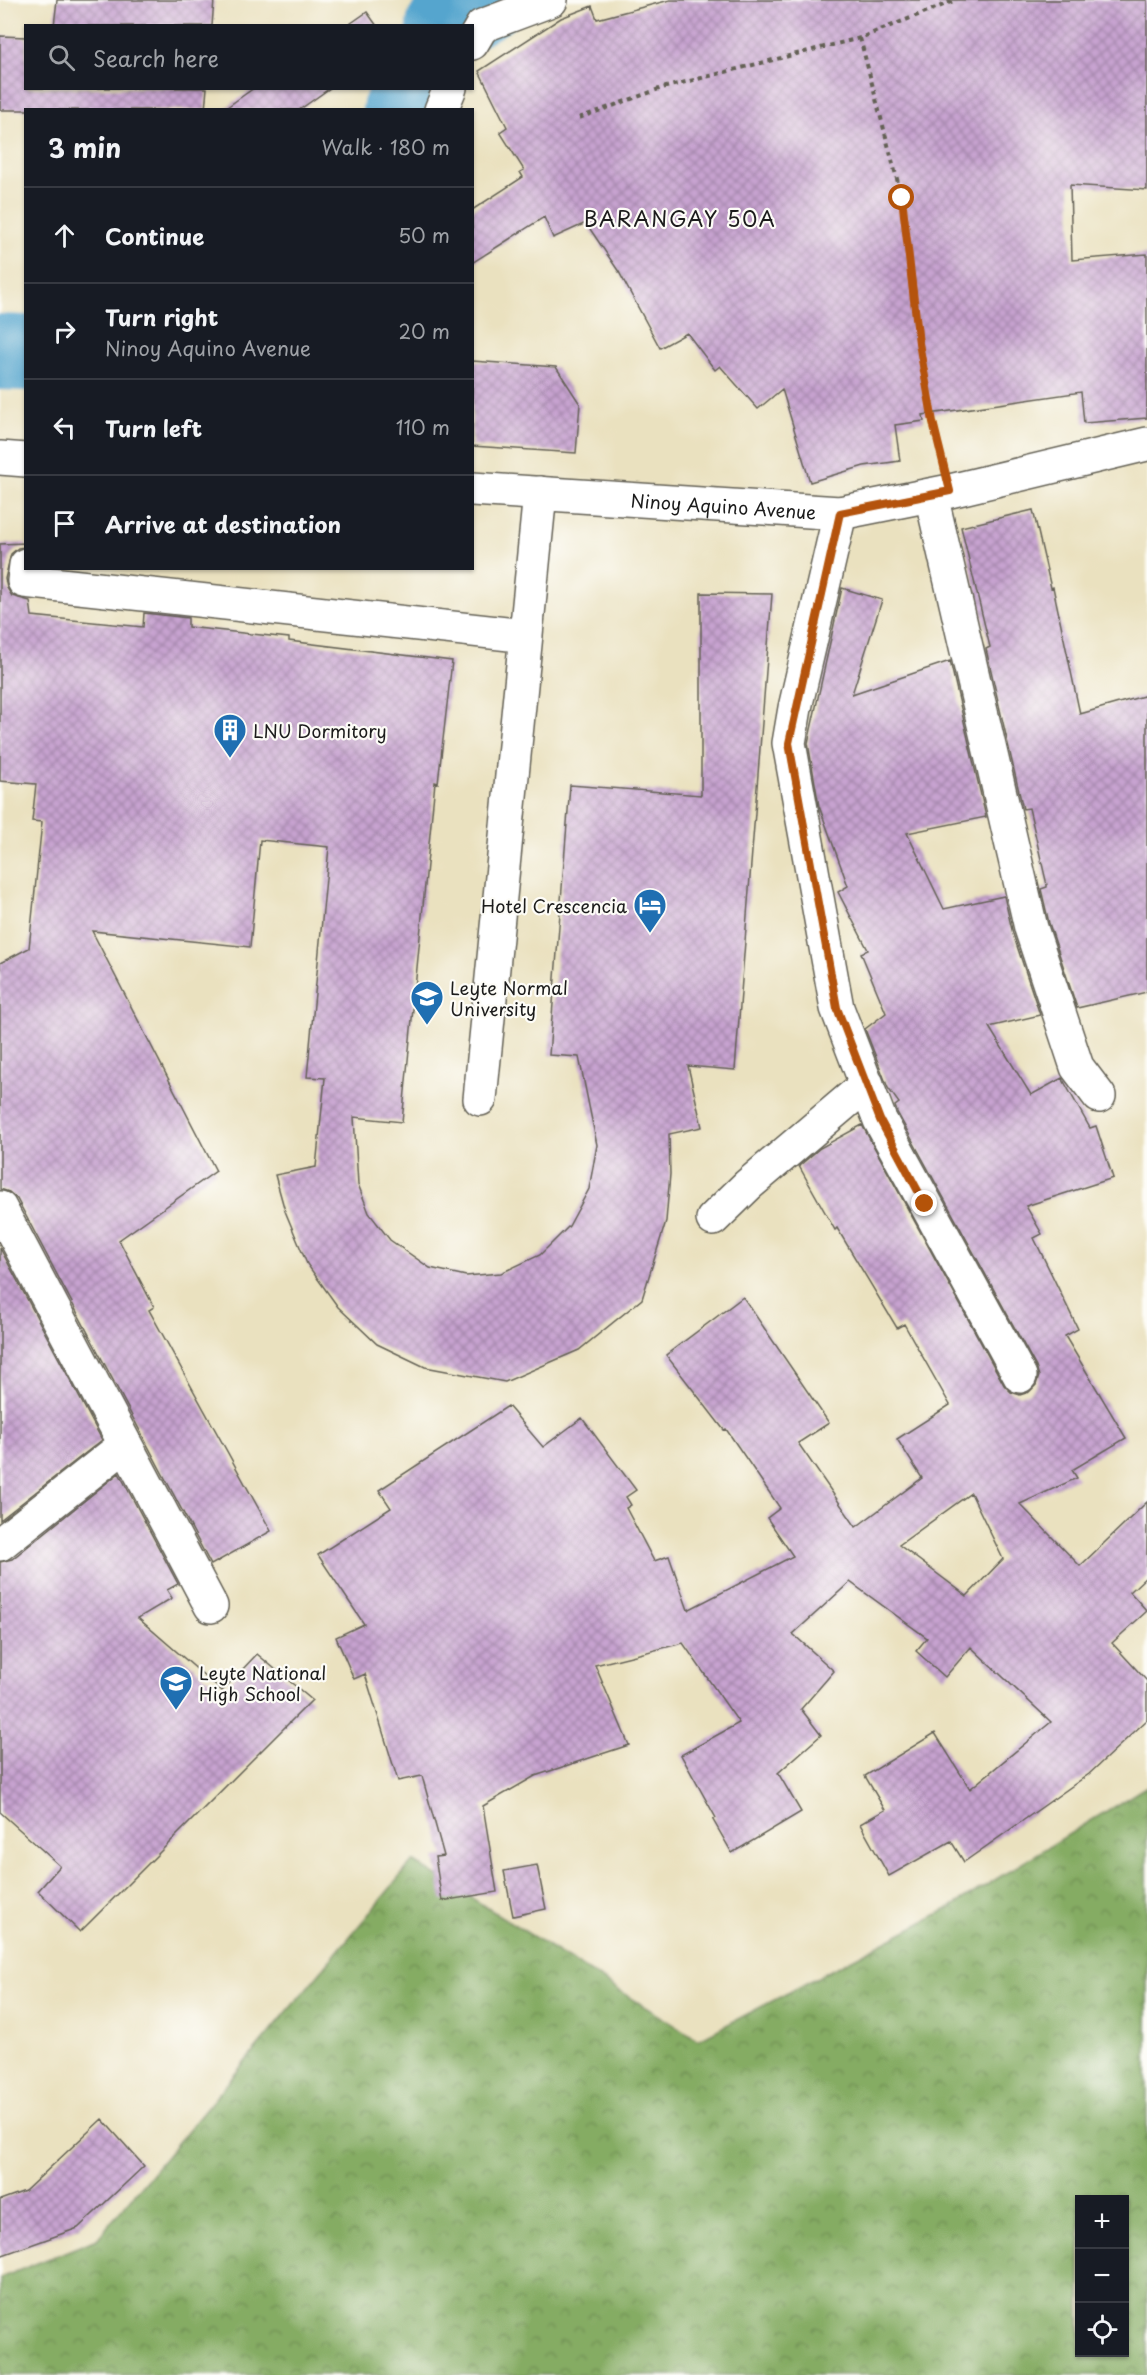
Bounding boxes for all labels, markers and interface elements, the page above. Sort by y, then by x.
search box [24,24,474,90]
icon: search [45,41,78,74]
text: Search here [93,41,219,74]
text: 3 min [48,128,121,167]
text: Walk · 180 m [322,132,450,162]
route start [888,184,914,210]
district label: BARANGAY 50A [584,202,776,234]
icon: ahead [48,219,81,252]
text: Continue [105,219,204,252]
text: 50 m [398,220,450,250]
text: Turn right [105,300,218,333]
icon: right [48,315,81,348]
text: 20 m [398,316,450,346]
text: Ninoy Aquino Avenue [105,333,311,363]
icon: left [48,411,81,444]
text: Turn left [105,411,202,444]
text: 110 m [396,412,450,442]
street label: Ninoy Aquino Avenue [630,486,817,525]
icon: arrive [48,507,81,540]
text: Arrive at destination [105,507,341,540]
building icon: LNU Dormitory [212,712,248,759]
place label: LNU Dormitory [253,717,387,744]
hotel icon: Hotel Crescencia [632,887,668,934]
place label: Hotel Crescencia [481,892,627,919]
place label: Leyte Normal University [450,974,568,1022]
school or university icon: Leyte Normal University [409,979,445,1026]
route end [911,1190,937,1216]
place label: Leyte National High School [199,1659,326,1707]
school or university icon: Leyte National High School [158,1664,194,1711]
map controls [1075,2195,1129,2357]
button: + [1075,2195,1129,2249]
button: − [1075,2249,1129,2303]
button: locate [1075,2303,1129,2357]

